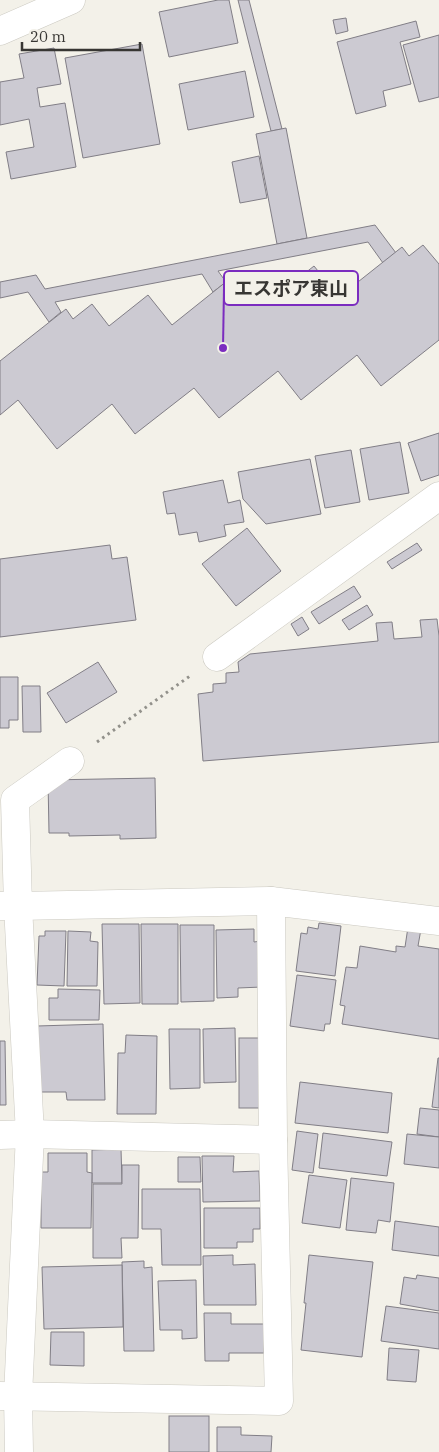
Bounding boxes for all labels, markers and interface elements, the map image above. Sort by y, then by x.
scale bar [22,20,140,52]
text: 20 m [30,27,66,46]
callout: エスポア東山 [224,271,358,305]
text: エスポア東山 [234,276,348,300]

